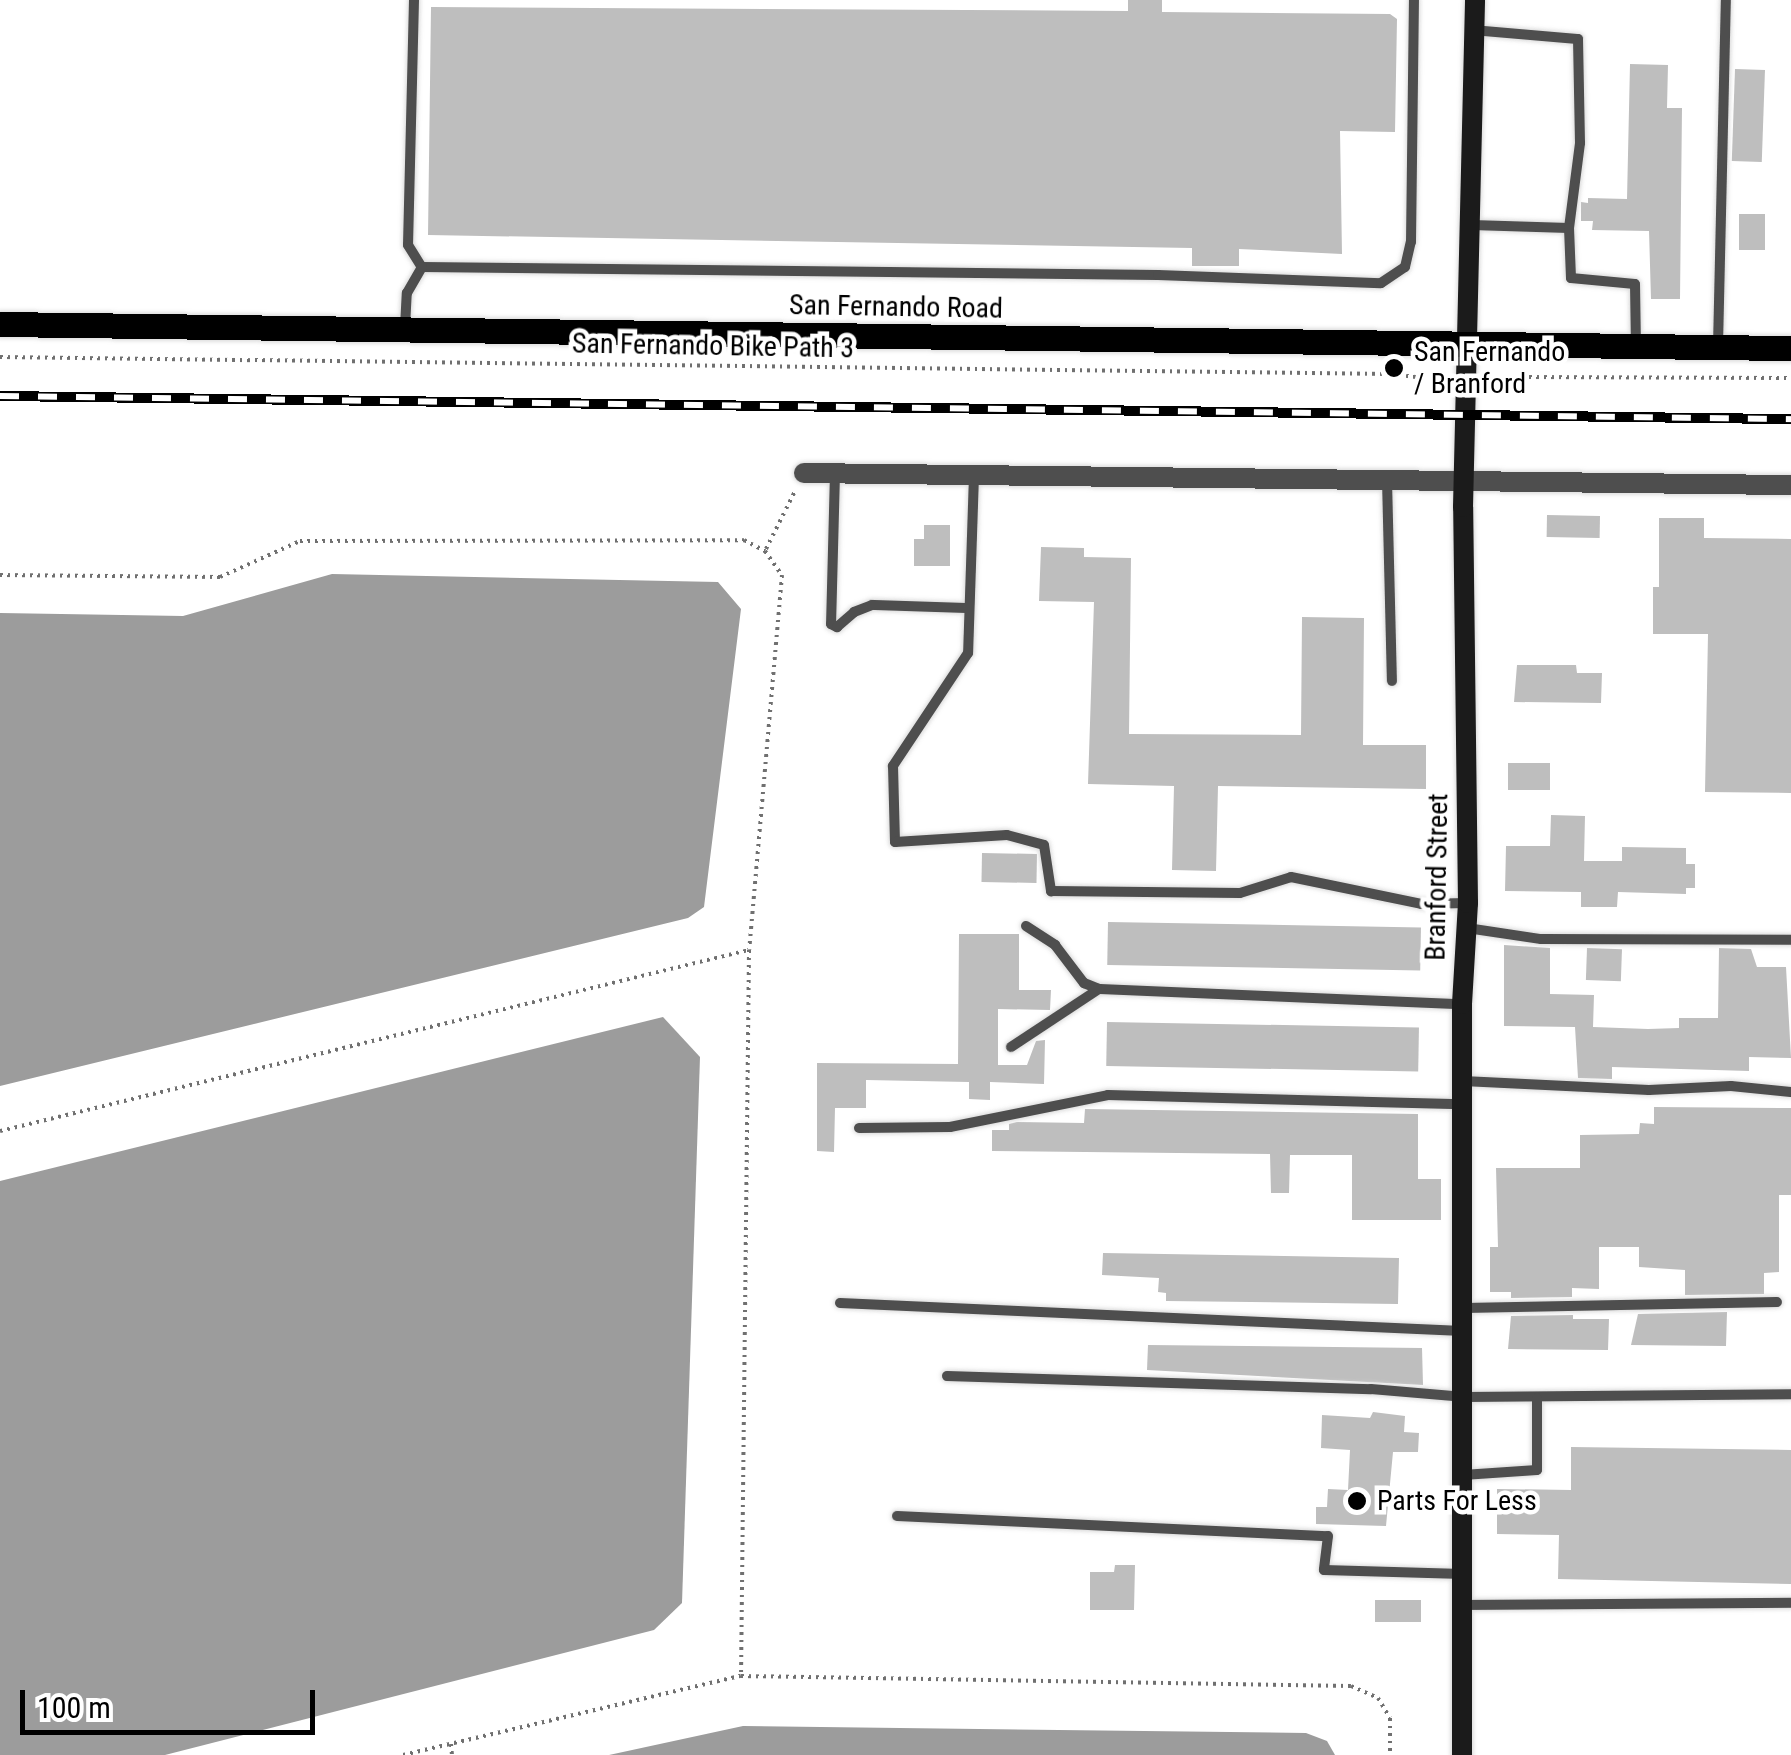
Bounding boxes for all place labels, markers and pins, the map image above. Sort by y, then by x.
place label: San Fernando / Branford [1414,335,1565,401]
marker: San Fernando / Branford [1383,357,1405,379]
place label: Parts For Less [1377,1484,1537,1518]
marker: Parts For Less [1346,1490,1368,1512]

